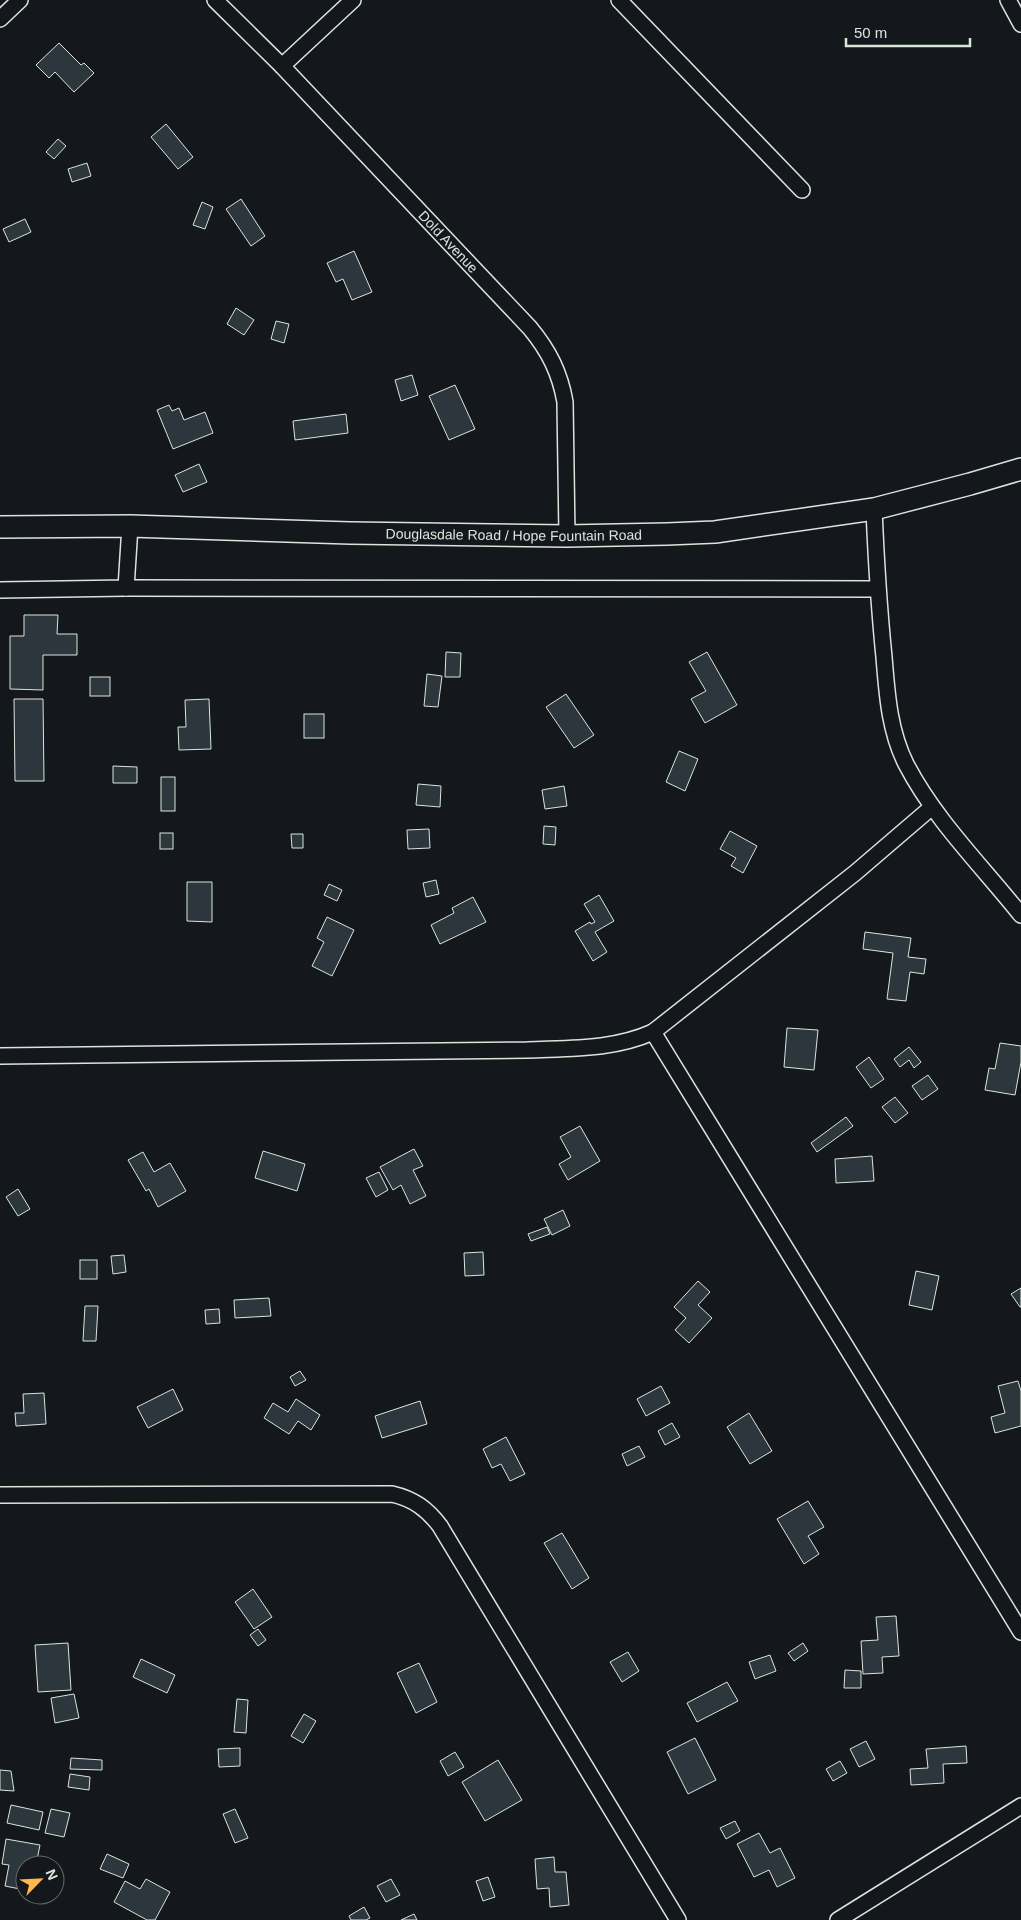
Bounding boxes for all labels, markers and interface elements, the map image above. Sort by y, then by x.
scale bar [846,15,970,47]
text: 50 m [854,24,887,41]
street label: Dold Avenue [415,207,482,276]
street label: Douglasdale Road / Hope Fountain Road [386,525,642,544]
north arrow [15,1855,65,1905]
text: N [43,1867,61,1883]

